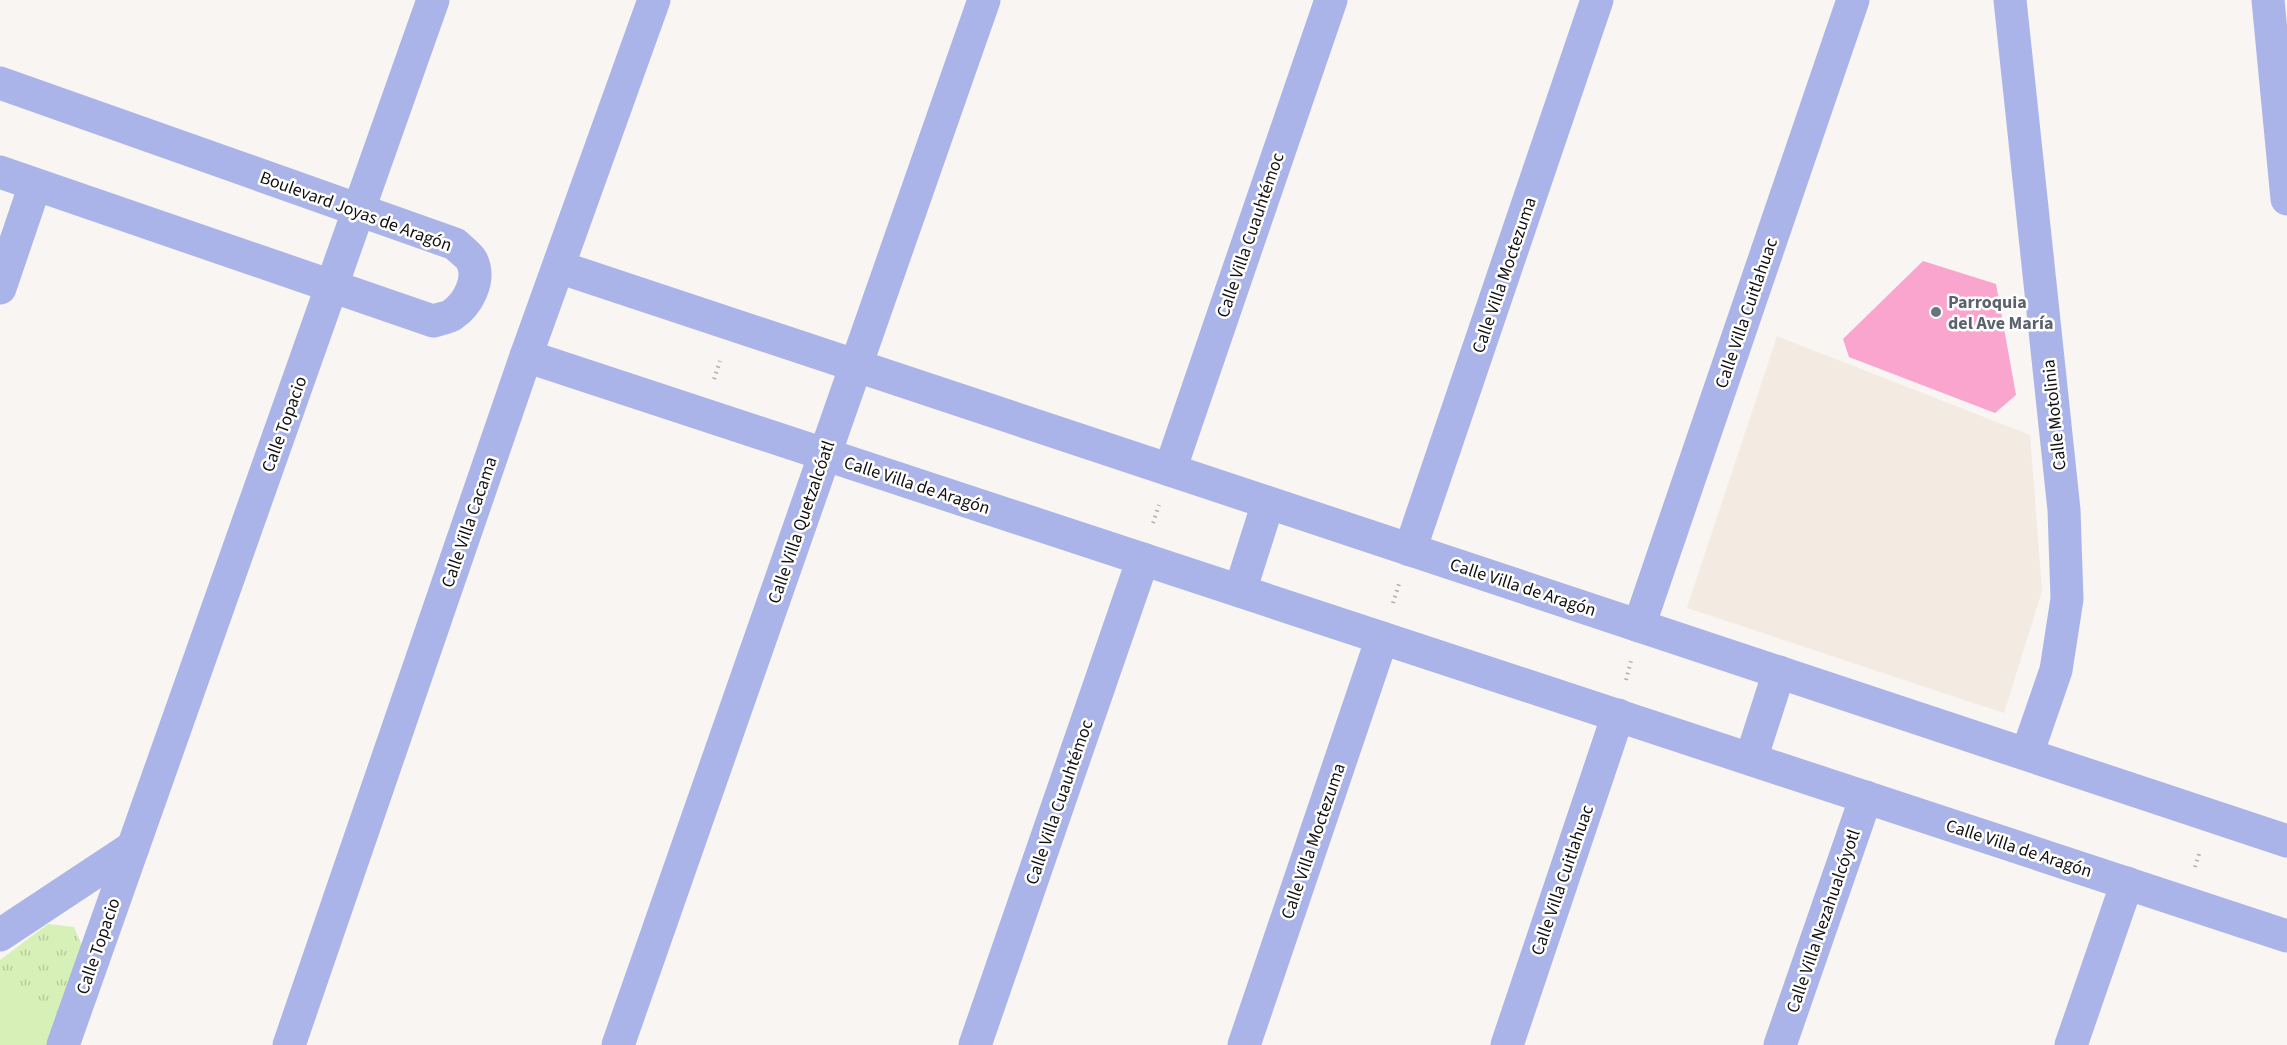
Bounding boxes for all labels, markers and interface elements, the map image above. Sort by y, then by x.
street label: Calle Villa Cuauhtémoc [1211,149,1290,321]
street label: Boulevard Joyas de Aragón [256,165,455,258]
street label: Calle Villa Moctezuma [1466,194,1543,357]
street label: Calle Villa Cuitlahuac [1709,235,1784,392]
place label: Parroquia del Ave María [1948,290,2053,336]
marker: Parroquia del Ave María [1929,305,1943,319]
street label: Calle Motolinia [2036,358,2073,472]
street label: Calle Topacio [256,373,313,476]
street label: Calle Villa Quetzalcóatl [762,437,841,607]
street label: Calle Villa de Aragón [841,450,993,521]
street label: Calle Villa Cacama [435,453,504,591]
street label: Calle Villa de Aragón [1447,552,1599,623]
street label: Calle Villa Cuauhtémoc [1020,716,1099,888]
street label: Calle Villa Moctezuma [1275,760,1352,923]
street label: Calle Villa Cuitlahuac [1525,802,1600,959]
street label: Calle Villa de Aragón [1943,813,2095,884]
street label: Calle Villa Nezahualcóyotl [1780,826,1867,1016]
street label: Calle Topacio [70,895,127,998]

